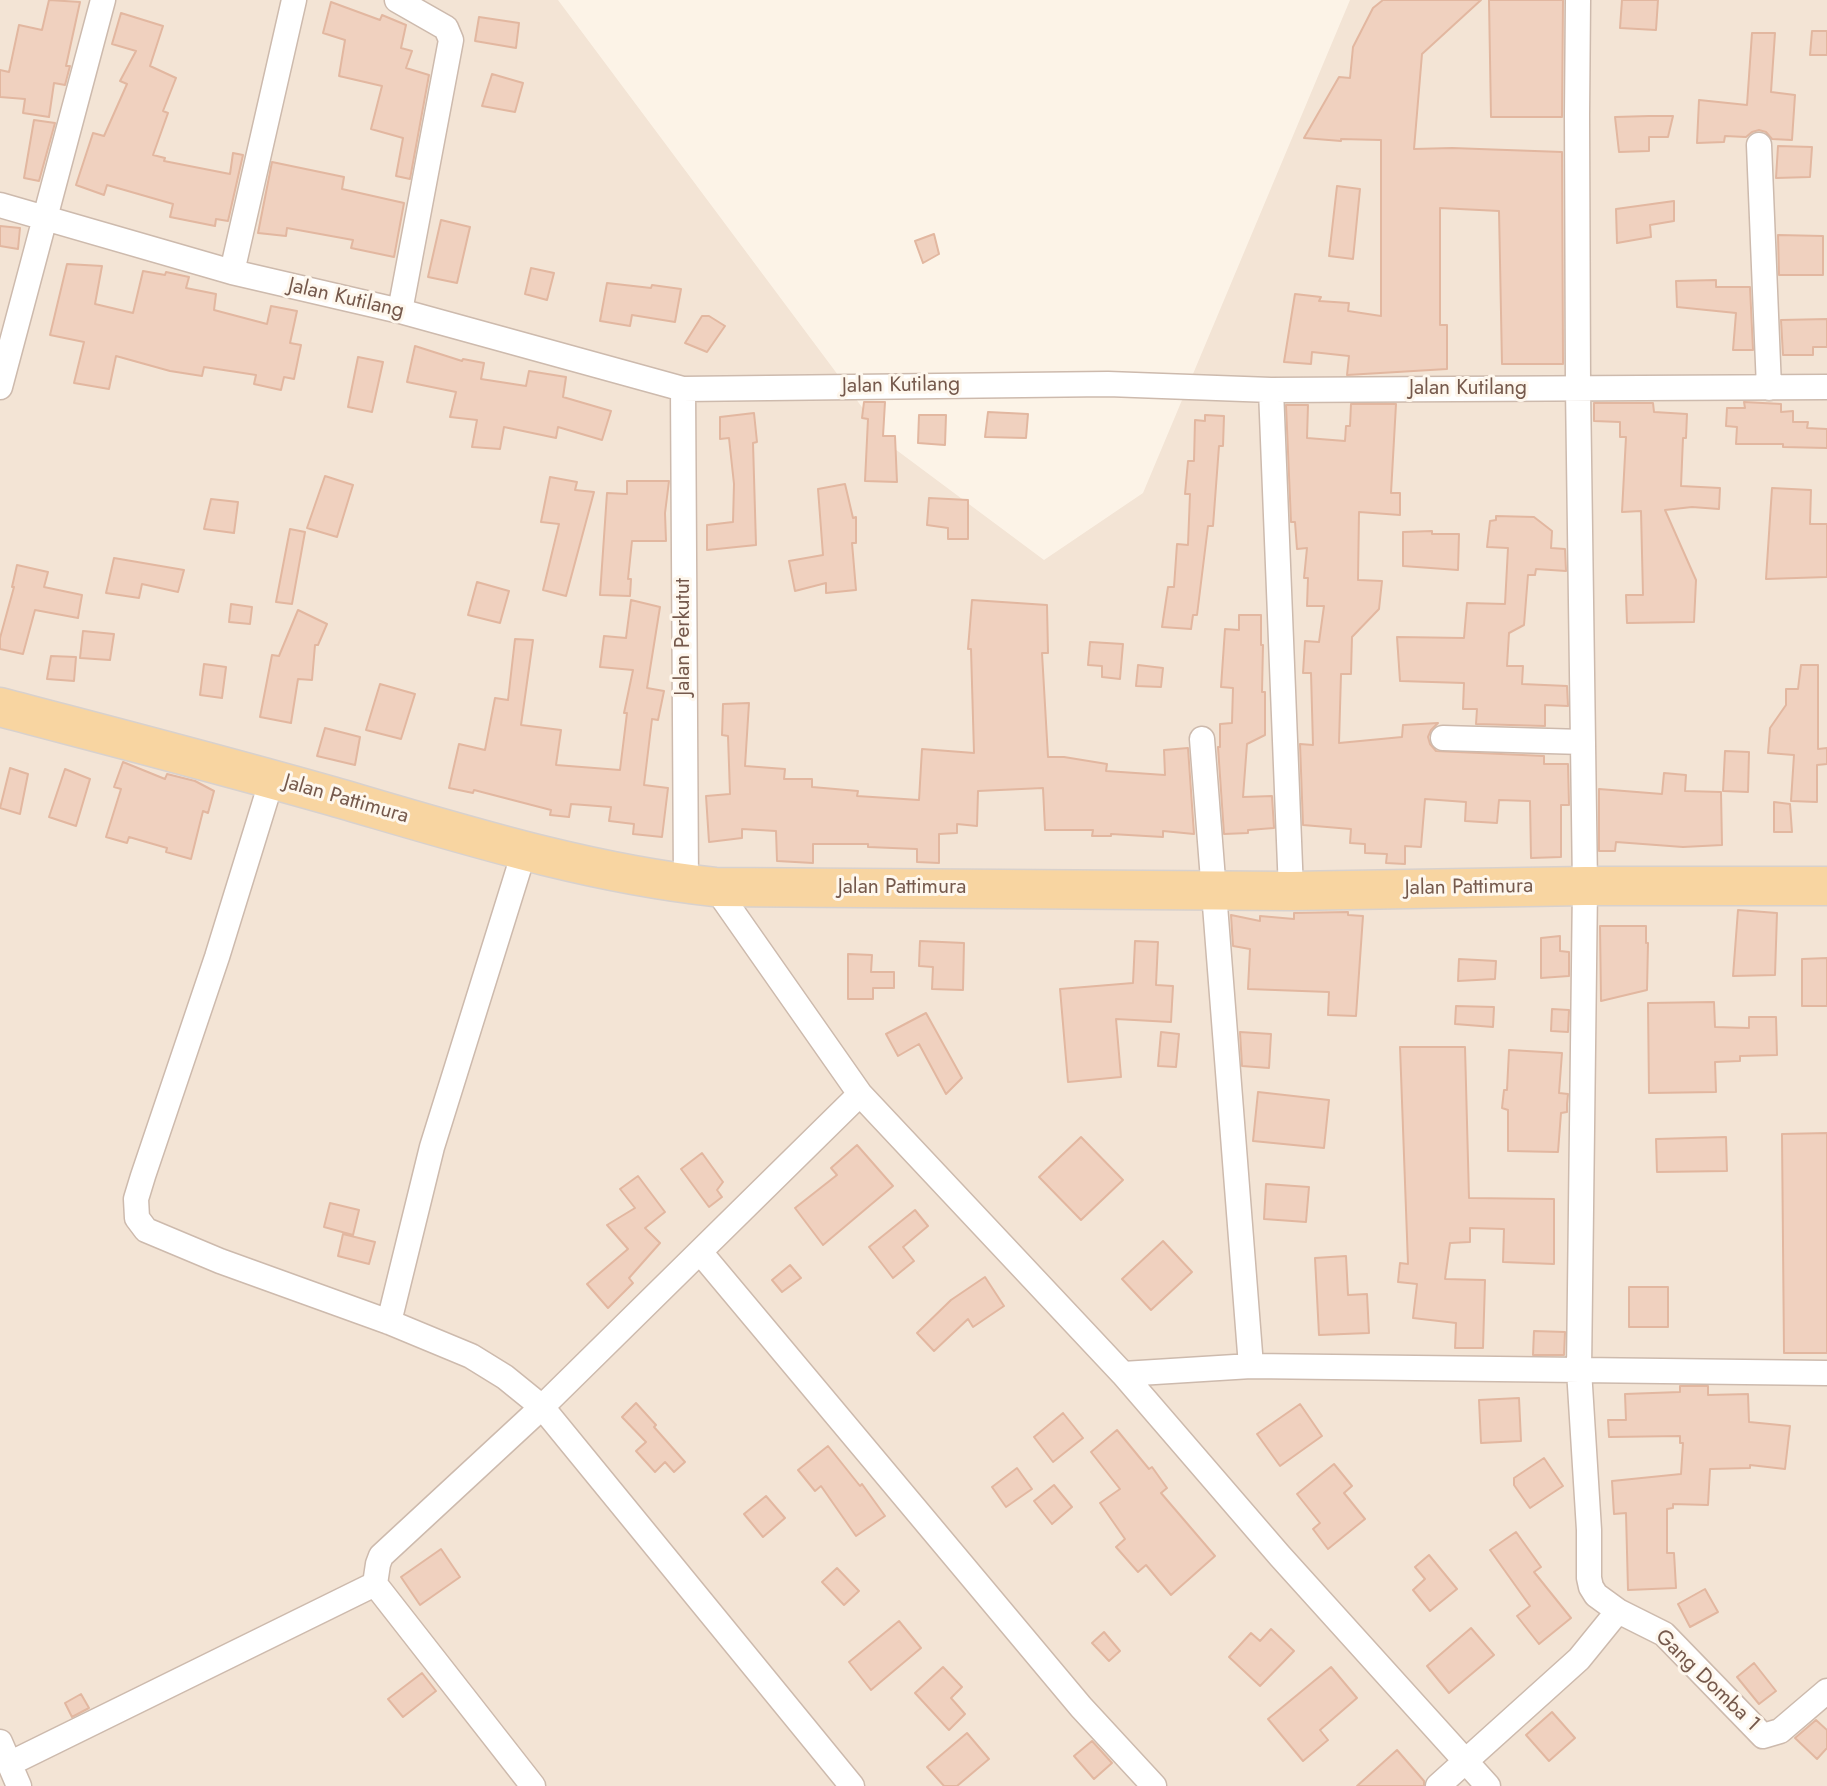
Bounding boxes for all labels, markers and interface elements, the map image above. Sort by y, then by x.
street label: Jalan Kutilang [286,273,406,325]
street label: Jalan Kutilang [842,372,960,400]
street label: Jalan Kutilang [1409,376,1527,402]
street label: Jalan Perkutut [671,578,697,696]
street label: Jalan Pattimura [281,770,411,830]
street label: Jalan Pattimura [1404,874,1534,902]
street label: Jalan Pattimura [838,875,966,901]
street label: Gang Domba 1 [1649,1625,1765,1737]

